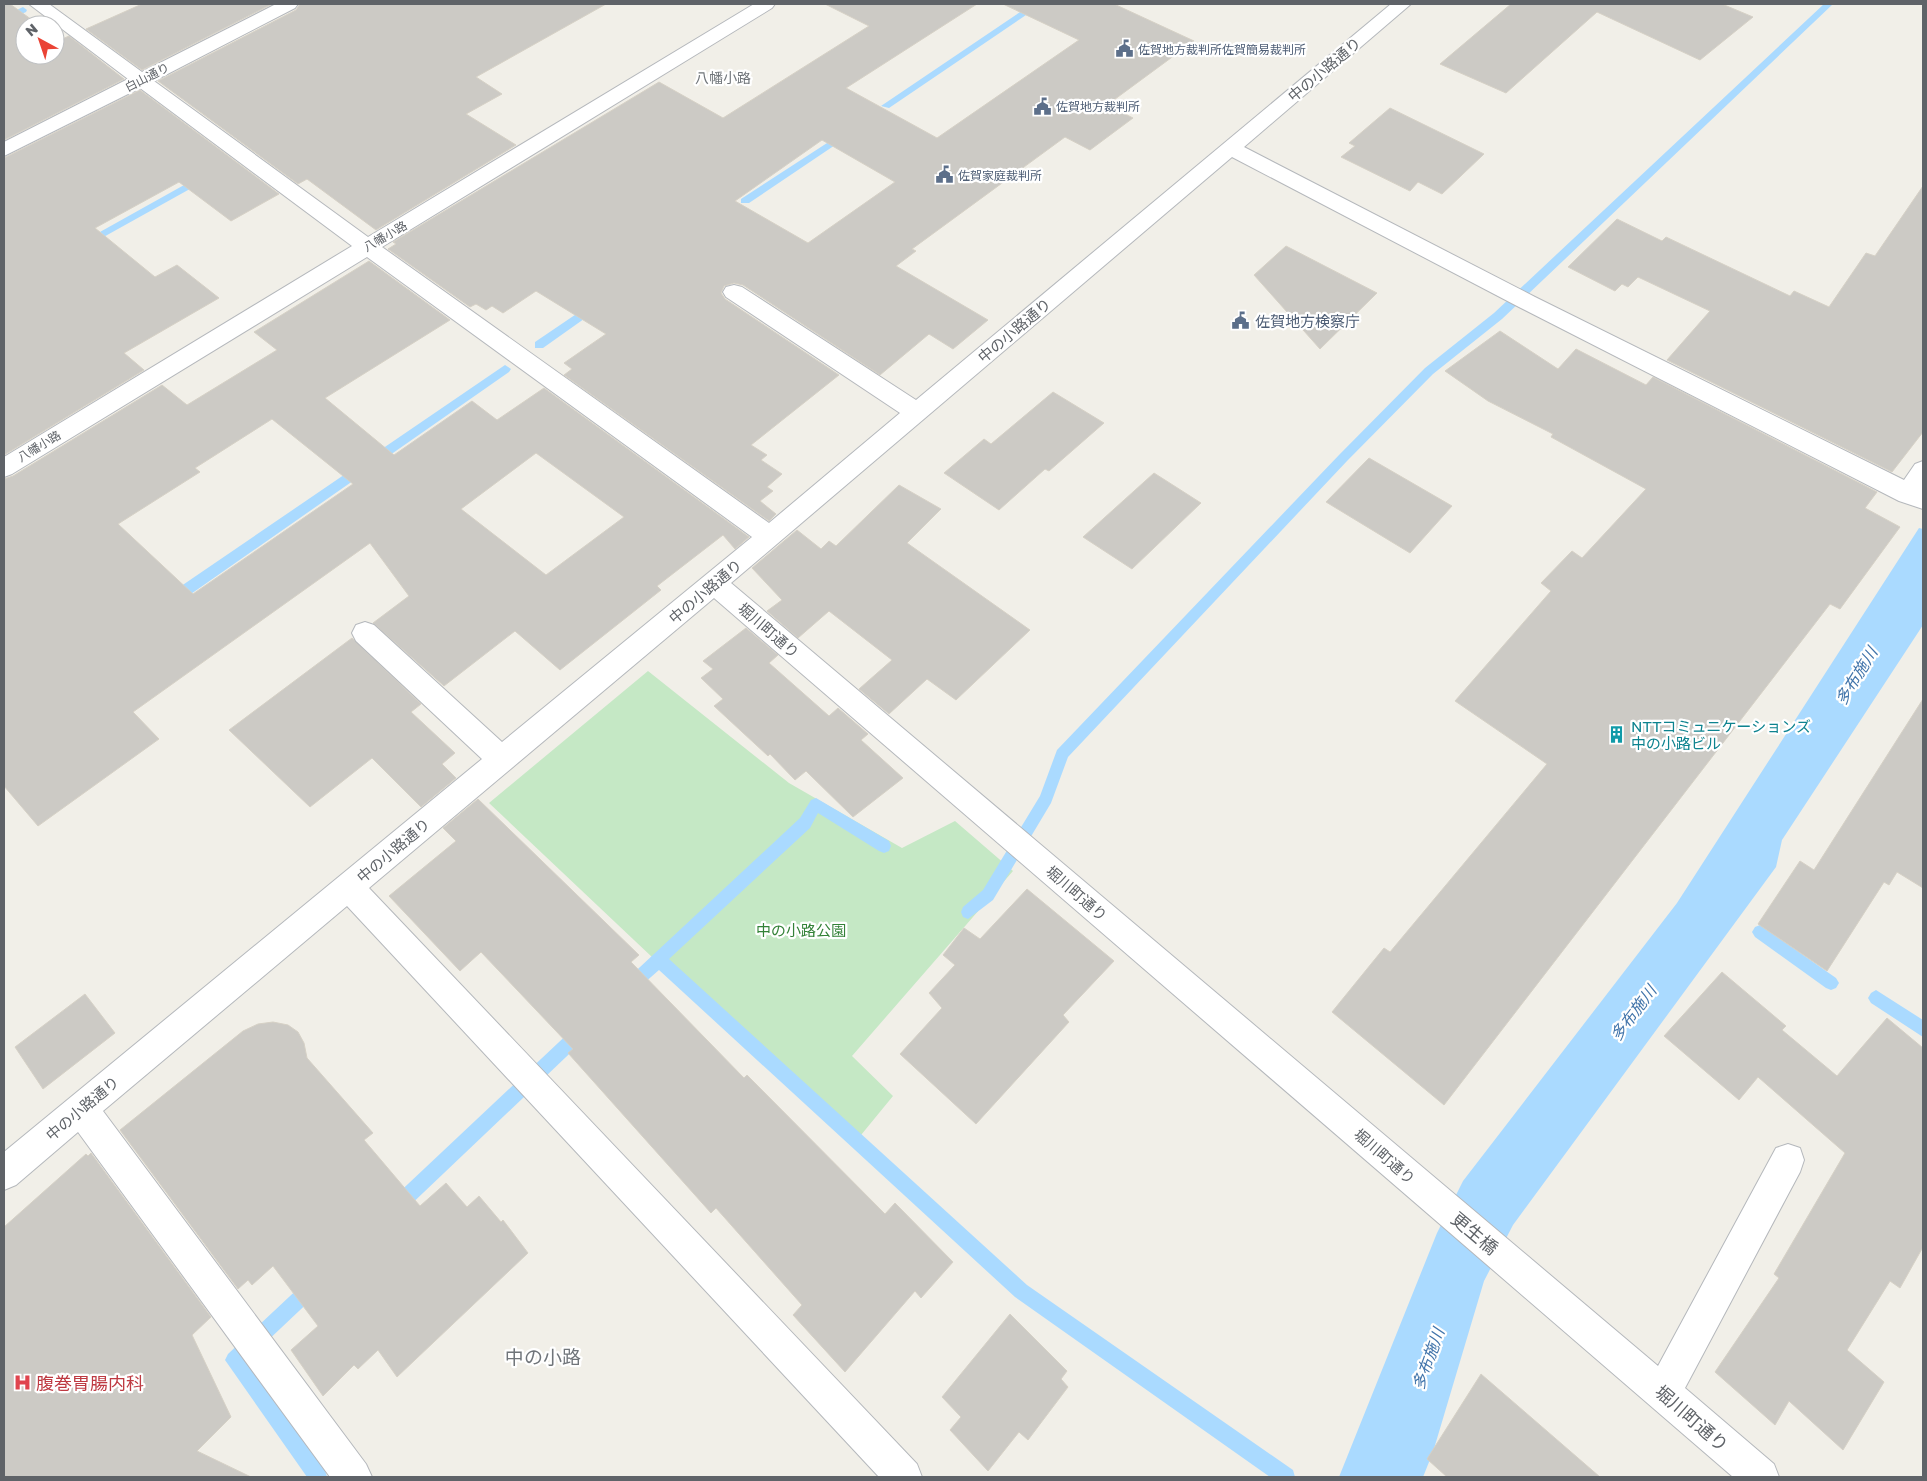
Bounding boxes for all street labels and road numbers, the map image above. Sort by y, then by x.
street label: 中の小路通り [1284,33,1364,105]
street label: 白山通り [122,59,172,95]
street label: 八幡小路 [360,218,410,254]
street label: 中の小路通り [974,294,1054,366]
street label: 八幡小路 [15,427,63,465]
street label: 中の小路通り [665,555,745,627]
street label: 堀川町通り [735,599,803,661]
street label: 中の小路通り [353,814,433,886]
street label: 堀川町通り [1043,862,1111,924]
street label: 中の小路通り [42,1072,122,1144]
street label: 堀川町通り [1351,1125,1419,1187]
street label: 更生橋 [1447,1207,1503,1259]
street label: 堀川町通り [1651,1380,1733,1456]

